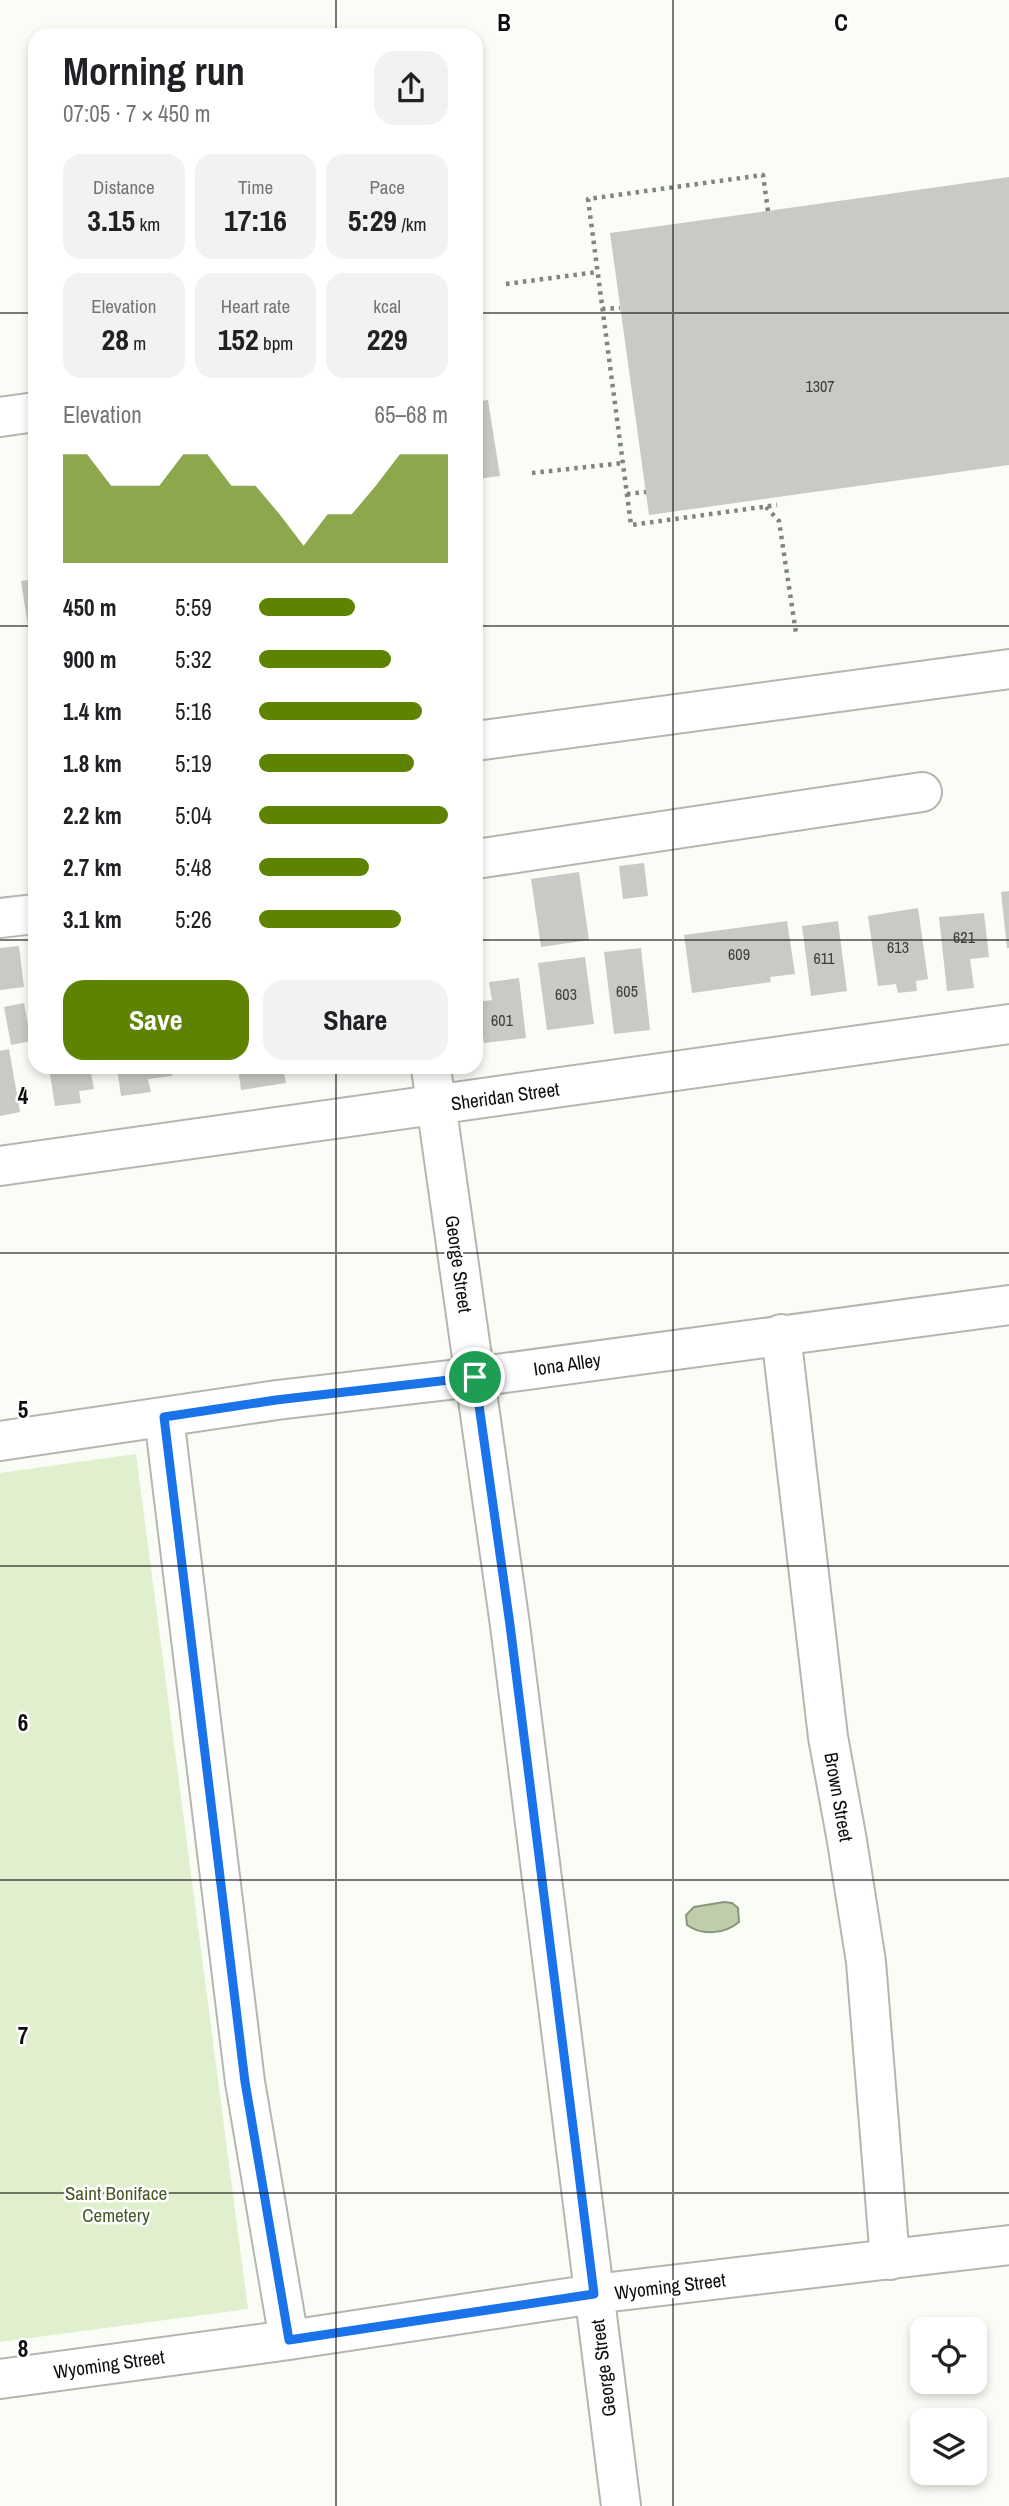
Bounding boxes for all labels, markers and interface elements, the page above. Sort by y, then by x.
text: B [497,7,511,38]
text: C [834,7,848,38]
text: Morning run [63,46,245,97]
button: share [374,51,448,125]
text: 07:05 · 7 × 450 m [63,98,210,129]
text: Distance [93,174,155,200]
text: Time [238,174,273,200]
text: Pace [369,174,405,200]
text: 3.15 [87,200,135,240]
text: 17:16 [224,200,287,240]
text: 5:29 [348,200,397,240]
text: km [135,211,160,237]
text: /km [397,211,426,237]
text: Elevation [91,293,156,319]
text: Heart rate [221,293,290,319]
text: kcal [373,293,401,319]
text: 28 [101,319,129,359]
text: 152 [218,319,259,359]
text: 229 [367,319,408,359]
text: m [129,330,146,356]
text: bpm [259,330,293,356]
house number: 1307 [805,375,835,397]
text: Elevation [63,399,142,430]
text: 65–68 m [375,399,448,430]
text: 450 m [63,592,116,623]
text: 5:59 [175,592,212,623]
text: 900 m [63,644,116,675]
text: 5:32 [175,644,212,675]
text: 1.4 km [63,696,122,727]
text: 5:16 [175,696,212,727]
text: 1.8 km [63,748,122,779]
text: 5:19 [175,748,212,779]
text: 2.2 km [63,800,122,831]
text: 5:04 [175,800,212,831]
text: 2.7 km [63,852,122,883]
text: 5:48 [175,852,212,883]
text: 3.1 km [63,904,122,935]
text: 5:26 [175,904,212,935]
house number: 621 [953,926,976,948]
house number: 613 [887,936,909,958]
house number: 609 [728,943,750,965]
house number: 611 [814,947,835,969]
button: Save [63,980,249,1060]
button: Share [263,980,448,1060]
house number: 605 [616,980,638,1002]
house number: 603 [555,983,577,1005]
house number: 601 [491,1009,514,1031]
street label: Sheridan Street [449,1075,562,1116]
text: 4 [18,1080,29,1111]
street label: George Street [439,1214,479,1315]
street label: Iona Alley [532,1346,602,1382]
pin [445,1347,505,1407]
icon: arrive [456,1358,494,1396]
text: 5 [18,1394,28,1425]
text: 6 [18,1707,28,1738]
street label: Brown Street [818,1750,860,1844]
text: 7 [18,2020,28,2051]
park label: Saint Boniface Cemetery [65,2180,167,2228]
street label: Wyoming Street [613,2266,728,2306]
street label: George Street [584,2317,622,2418]
map controls [910,2317,987,2485]
button: locate [910,2317,987,2394]
text: 8 [18,2333,28,2364]
street label: Wyoming Street [52,2343,167,2385]
button: layers [910,2408,987,2485]

